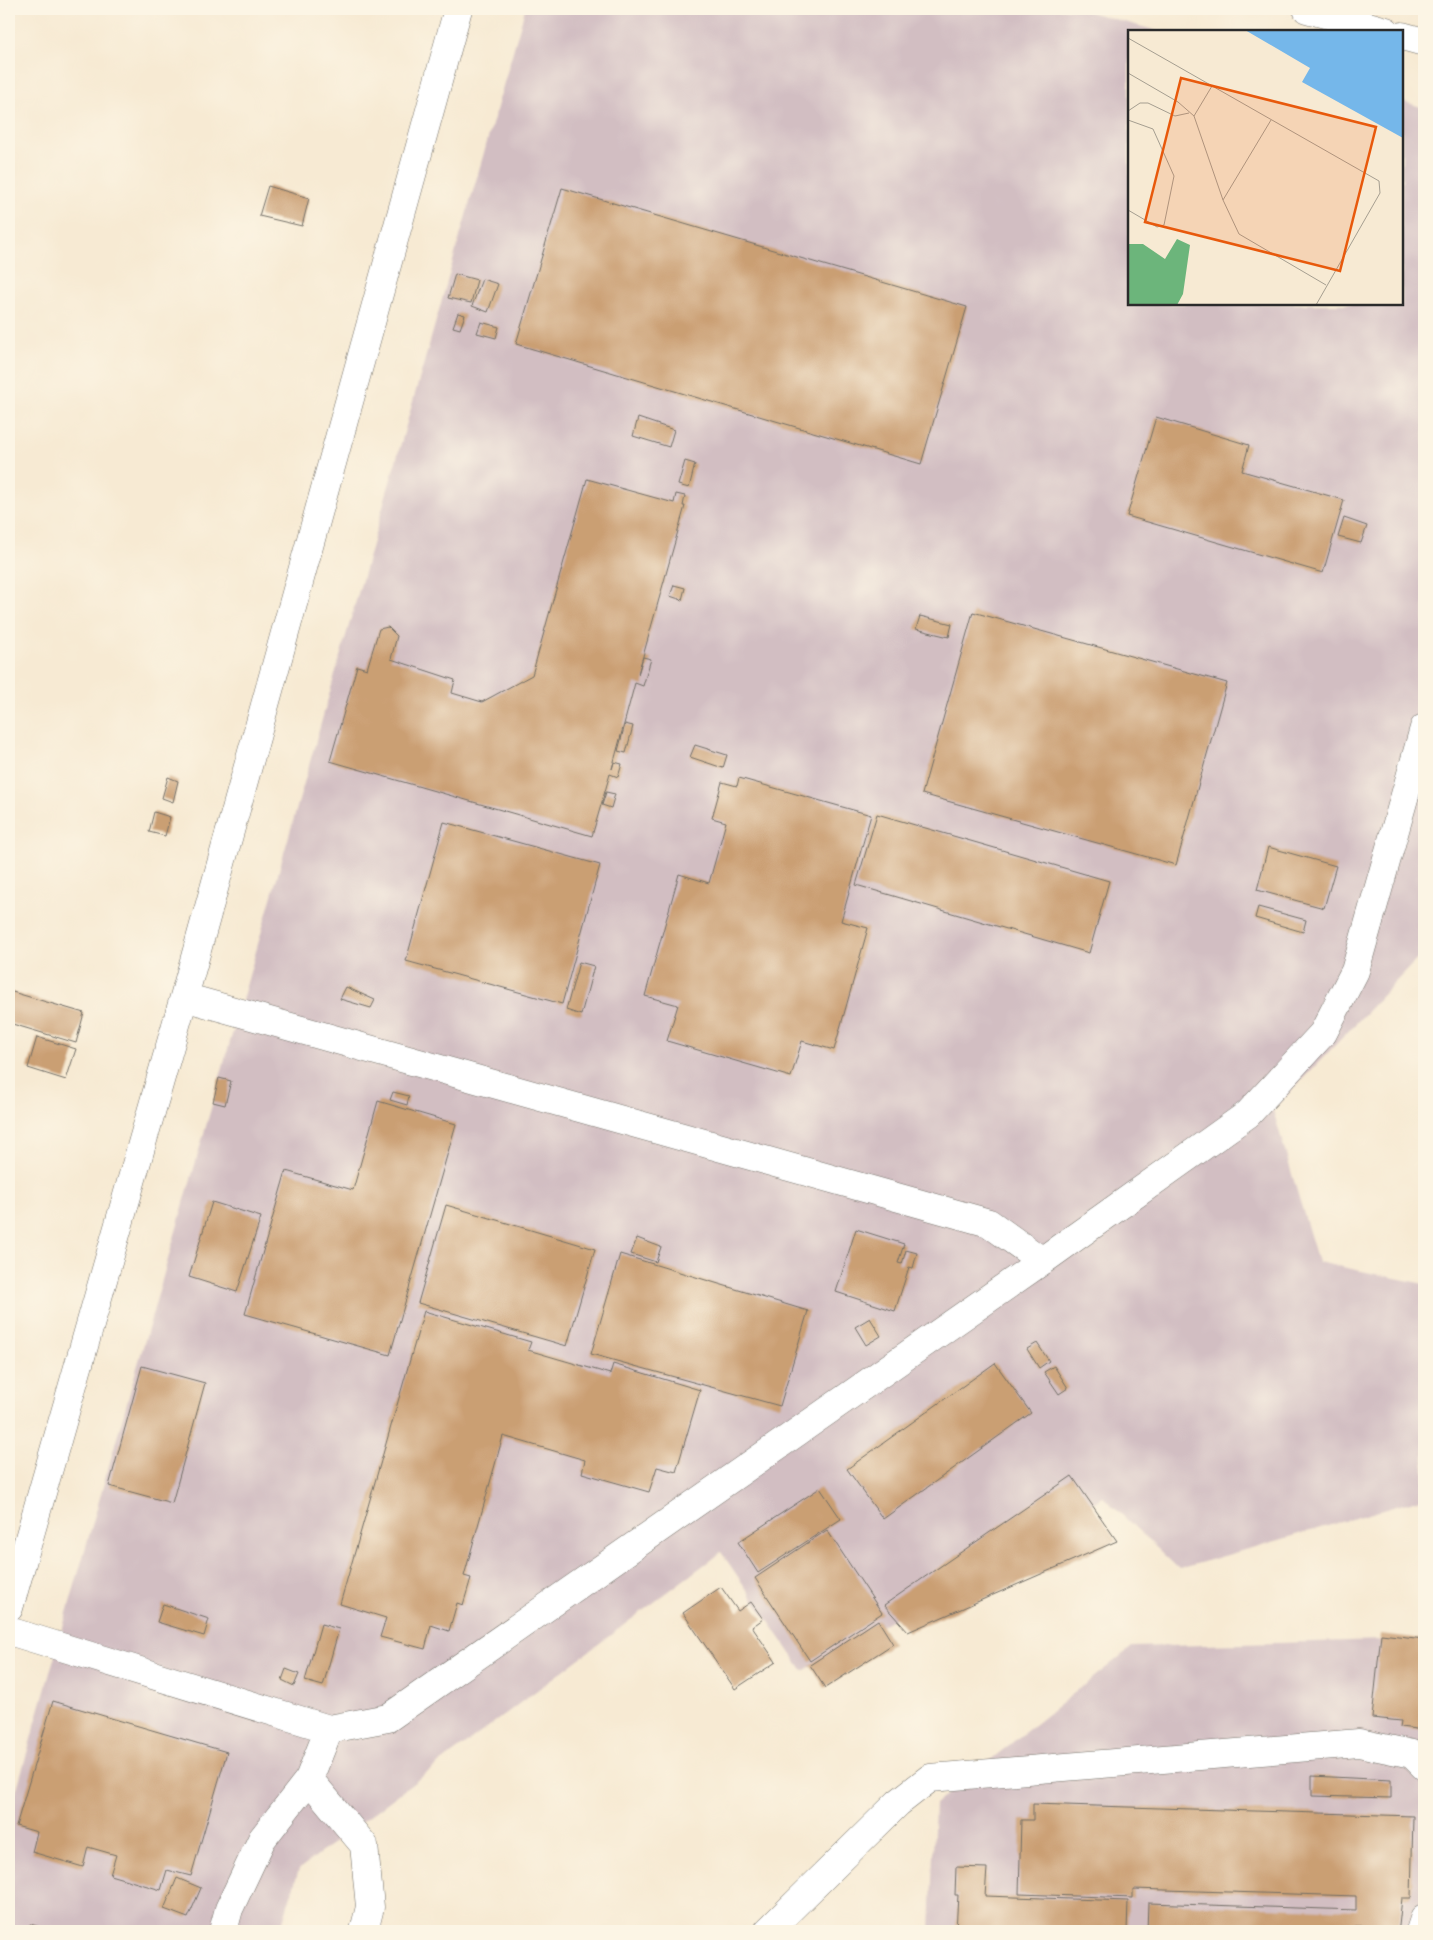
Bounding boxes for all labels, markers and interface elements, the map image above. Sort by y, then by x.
inset map [1128,30,1403,305]

